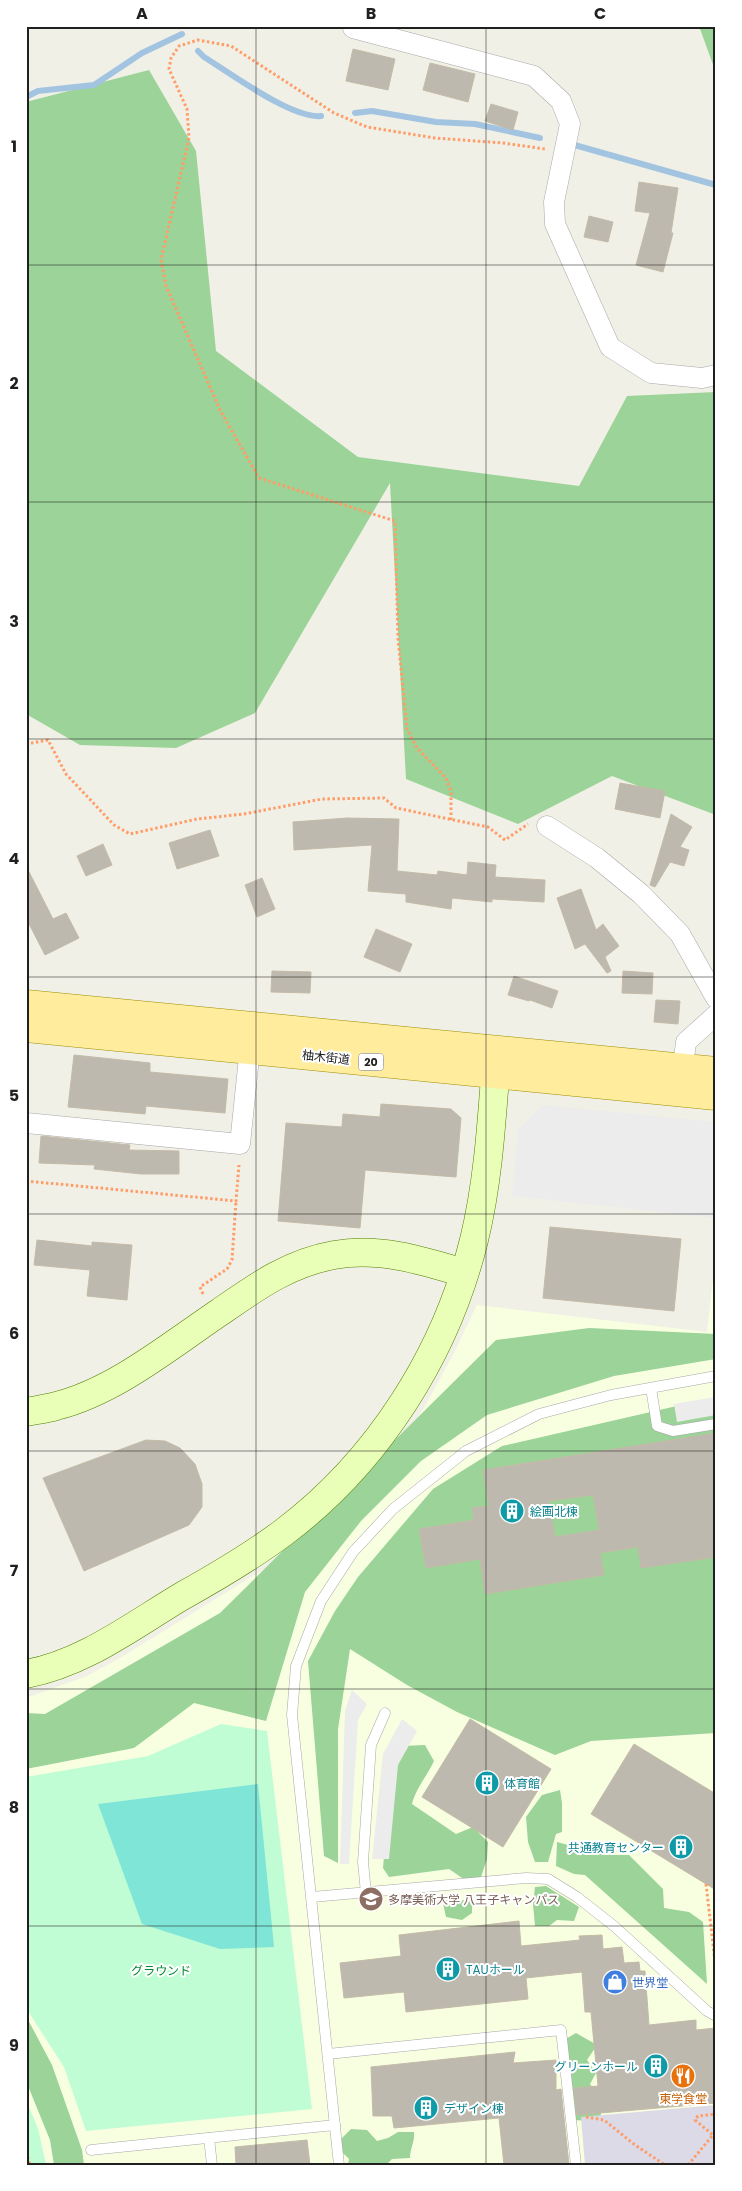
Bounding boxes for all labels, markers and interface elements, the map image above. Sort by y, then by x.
text: A [136,2,148,25]
text: B [366,2,376,25]
text: C [594,2,606,25]
text: 1 [11,135,17,158]
text: 2 [9,372,19,395]
text: 3 [9,610,19,633]
text: 4 [9,847,20,870]
street label: 柚木街道 [301,1046,351,1068]
road number: 20 [358,1054,384,1070]
text: 5 [9,1084,19,1107]
text: 6 [9,1322,19,1345]
building icon: 絵画北棟 [499,1498,525,1524]
place label: 絵画北棟 [530,1503,578,1520]
text: 7 [10,1559,19,1582]
building icon: 体育館 [474,1770,500,1796]
place label: 体育館 [504,1775,540,1792]
text: 8 [9,1796,19,1819]
building icon: 共通教育センター [668,1834,694,1860]
place label: 共通教育センター [568,1839,664,1856]
school or university icon: 多摩美術大学 八王子キャンパス [358,1886,384,1912]
place label: 多摩美術大学 八王子キャンパス [388,1891,559,1908]
building icon: TAUホール [435,1956,461,1982]
place label: TAUホール [466,1961,525,1978]
park label: グラウンド [131,1962,191,1979]
shop icon: 世界堂 [602,1969,628,1995]
place label: 世界堂 [632,1974,668,1991]
text: 9 [9,2034,19,2057]
building icon: グリーンホール [643,2053,669,2079]
place label: グリーンホール [555,2058,638,2075]
restaurant icon: 東学食堂 [670,2063,696,2089]
place label: 東学食堂 [659,2090,707,2107]
building icon: デザイン棟 [413,2095,439,2121]
place label: デザイン棟 [444,2100,504,2117]

